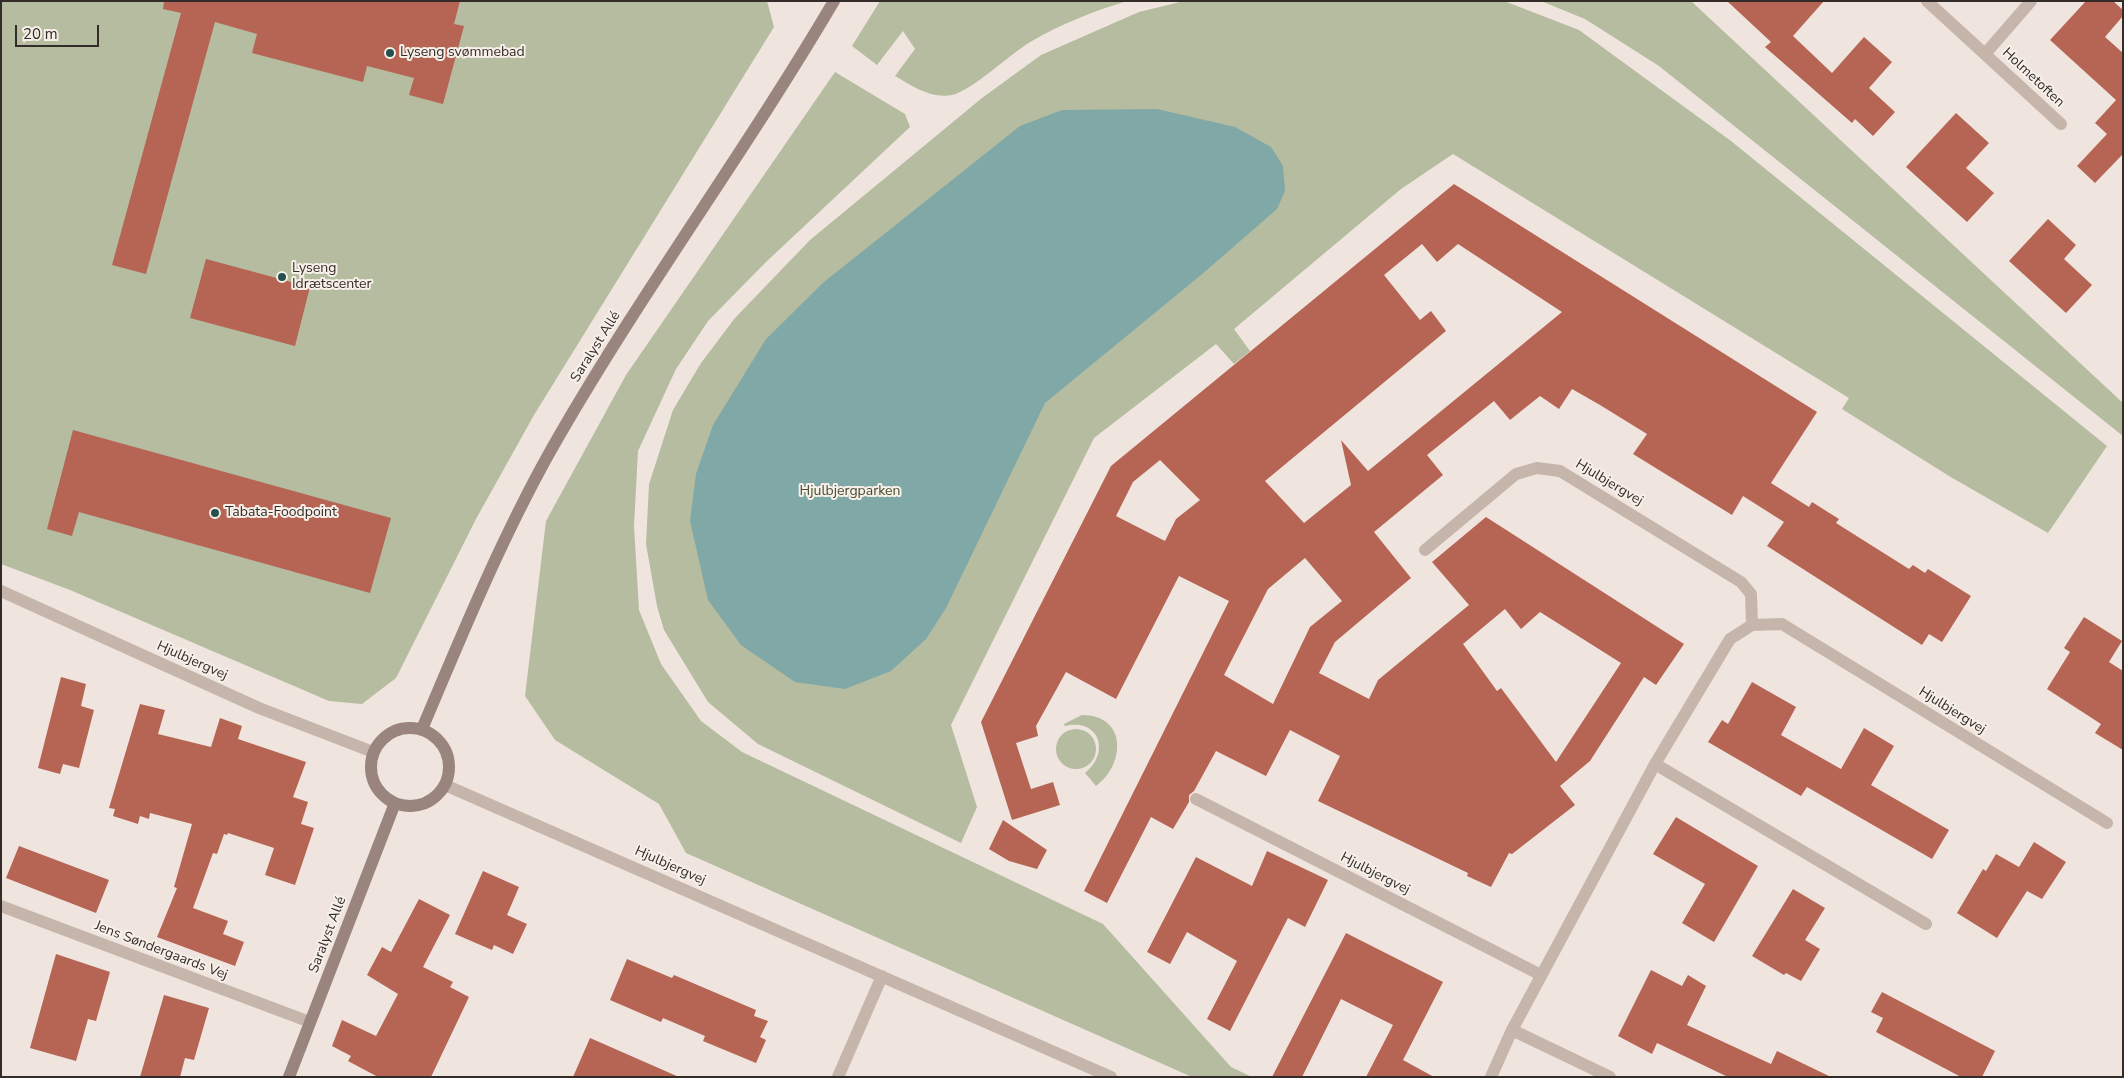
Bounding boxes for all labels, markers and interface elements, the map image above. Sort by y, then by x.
scale bar [18,15,101,47]
text: 20 m [23,24,58,44]
place label: Lyseng svømmebad [400,45,525,61]
street label: Holmetoften [1998,45,2068,111]
marker: Lyseng svømmebad [384,47,396,59]
place label: Lyseng Idrætscenter [292,261,371,294]
marker: Lyseng Idrætscenter [276,271,288,283]
street label: Saralyst Allé [568,308,624,386]
street label: Hjulbjergvej [1572,456,1646,510]
park label: Hjulbjergparken [800,484,900,500]
place label: Tabata-Foodpoint [225,505,337,521]
marker: Tabata-Foodpoint [209,507,221,519]
street label: Hjulbjergvej [154,638,230,684]
street label: Hjulbjergvej [1915,684,1989,738]
street label: Hjulbjergvej [632,843,708,889]
street label: Hjulbjergvej [1337,849,1413,899]
street label: Saralyst Allé [306,894,350,976]
street label: Jens Søndergaards Vej [92,918,230,984]

